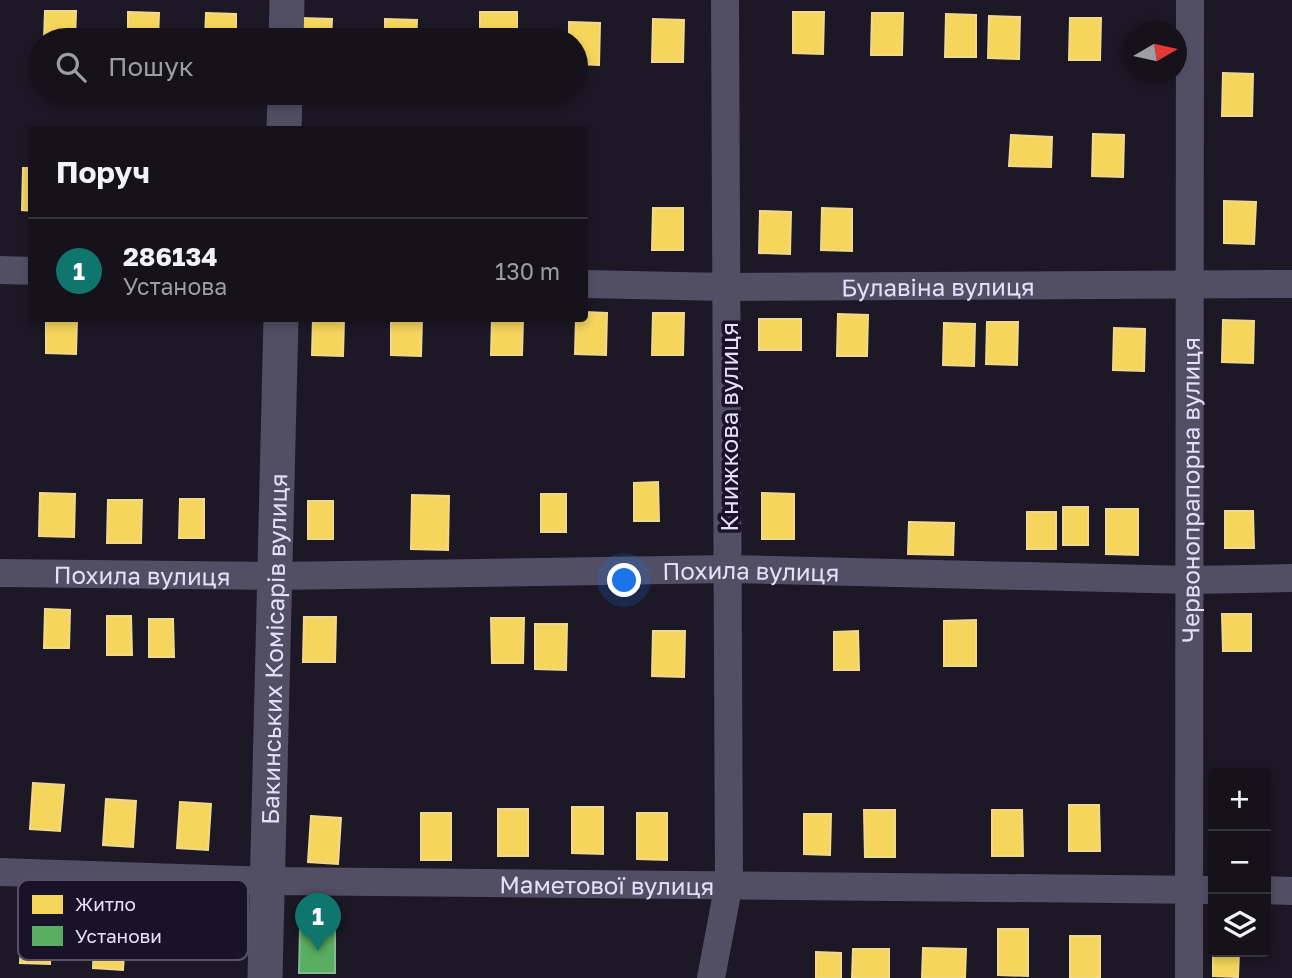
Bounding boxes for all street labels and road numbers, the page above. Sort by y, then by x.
street label: Булавіна вулиця [841,271,1035,301]
street label: Книжкова вулиця [714,322,743,532]
street label: Червонопрапорна вулиця [1175,337,1204,643]
street label: Бакинських Комісарів вулиця [254,473,292,825]
street label: Похила вулиця [662,554,840,586]
street label: Похила вулиця [53,559,231,590]
street label: Маметової вулиця [499,869,715,900]

